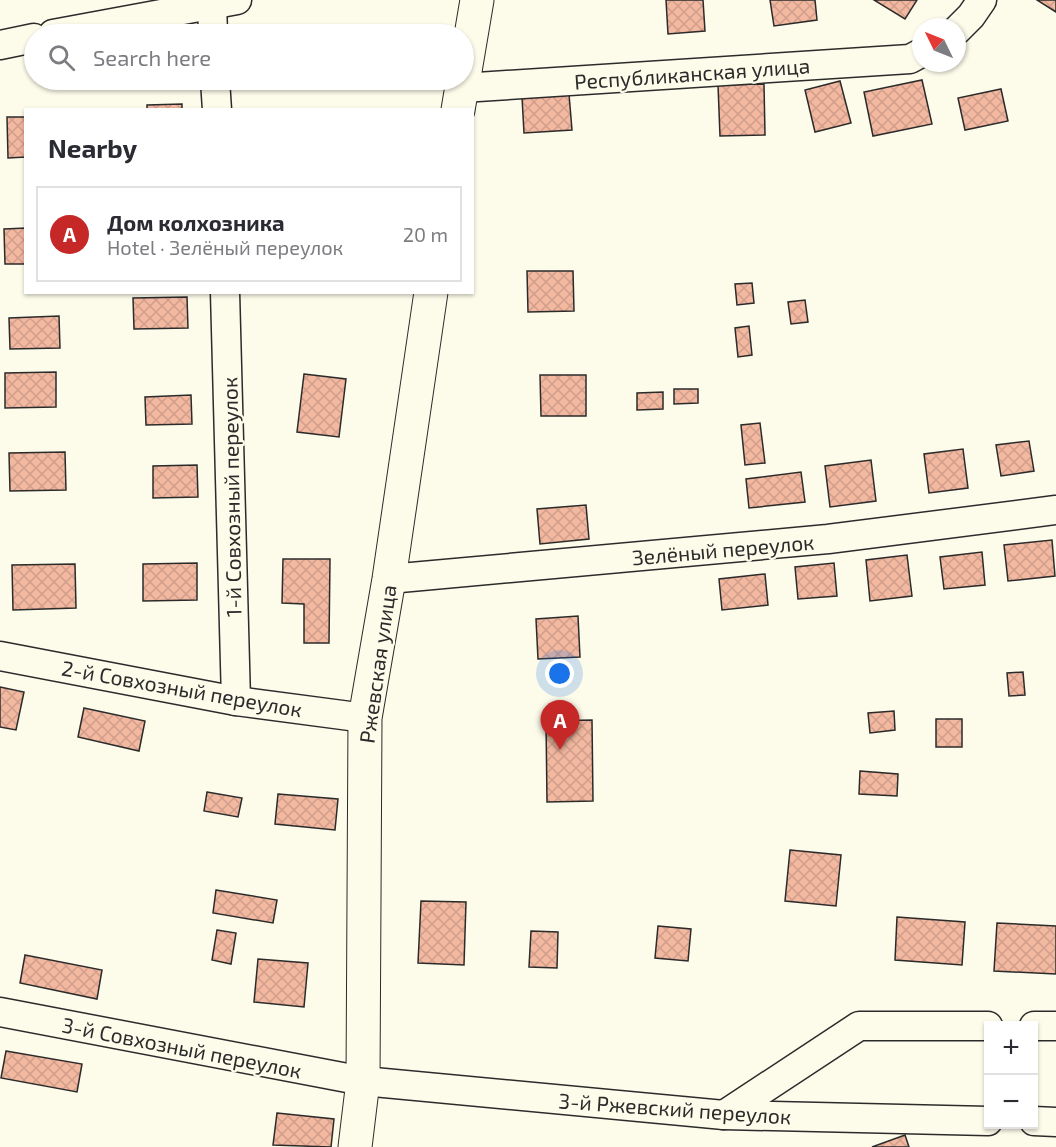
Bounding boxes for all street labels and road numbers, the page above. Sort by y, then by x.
street label: Республиканская улица [573,52,811,95]
street label: 1-й Совхозный переулок [216,377,247,617]
street label: Зелёный переулок [631,529,815,570]
street label: Ржевская улица [354,583,401,745]
street label: 2-й Совхозный переулок [60,655,304,722]
street label: 3-й Совхозный переулок [60,1011,304,1083]
street label: 3-й Ржевский переулок [558,1087,792,1130]

